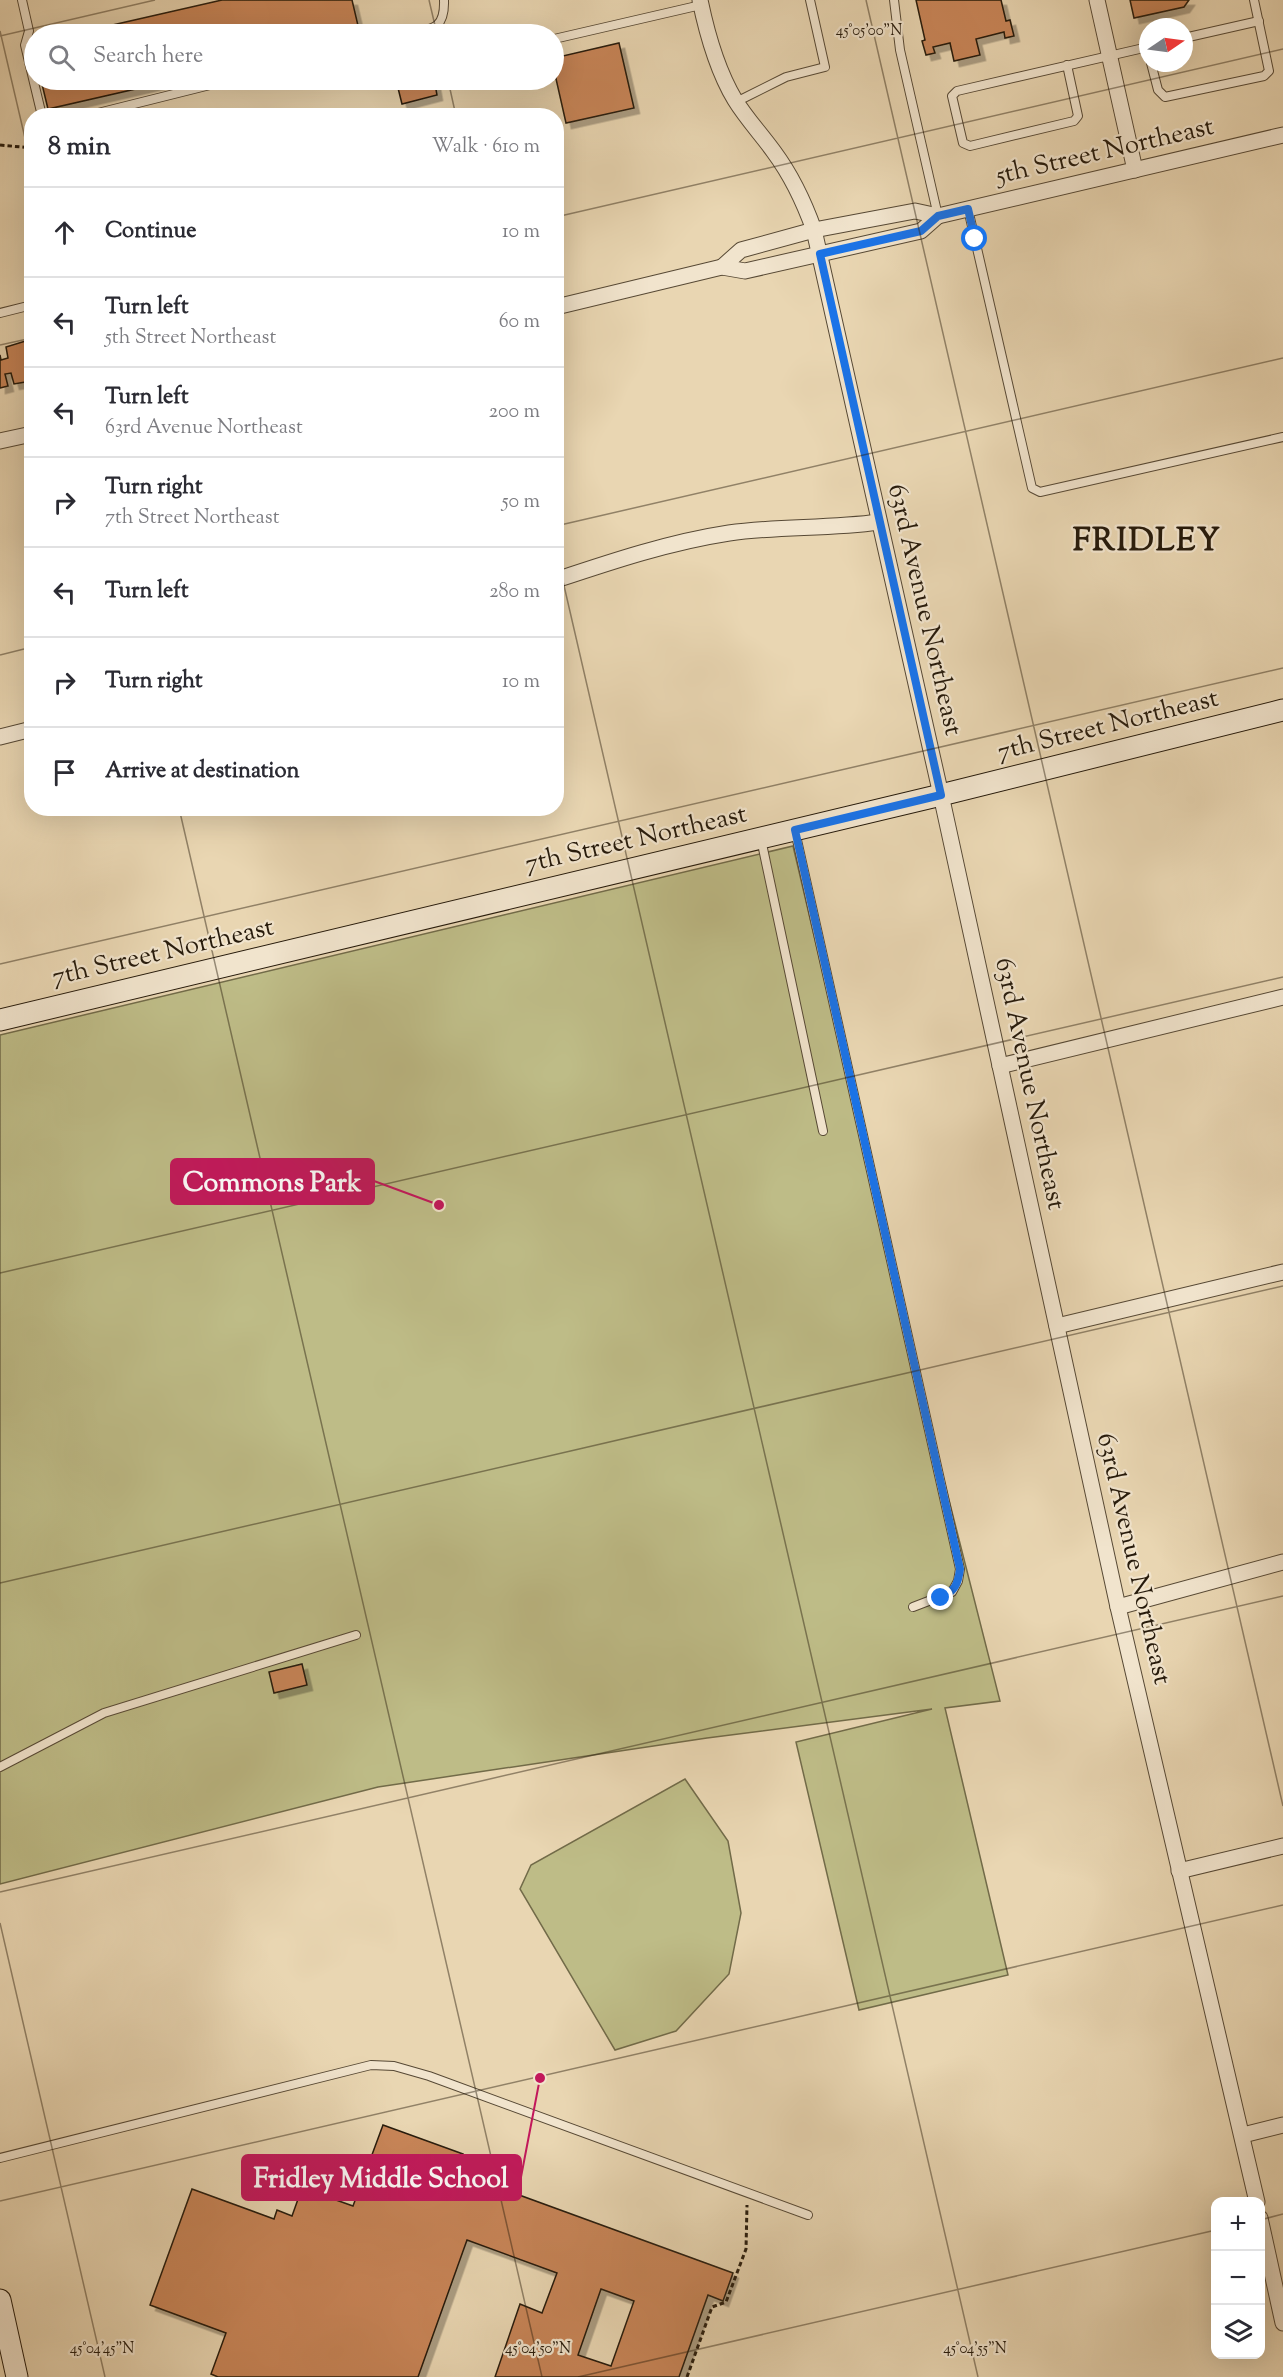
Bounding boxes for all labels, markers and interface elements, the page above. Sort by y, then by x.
north arrow [1139,18,1193,72]
text: 45°05'00"N [836,21,902,42]
search box [24,24,564,90]
icon: search [45,41,78,74]
text: Search here [93,41,203,73]
street label: 5th Street Northeast [990,109,1218,196]
text: 8 min [48,129,111,166]
text: Walk · 610 m [432,133,540,162]
icon: ahead [48,216,81,249]
text: Continue [105,216,196,248]
text: 10 m [502,218,540,247]
route start [961,225,987,251]
text: Turn left [105,292,188,324]
icon: left [48,306,81,339]
text: 60 m [499,308,540,337]
text: 5th Street Northeast [105,324,276,353]
text: Turn left [105,382,188,414]
icon: left [48,396,81,429]
text: 200 m [489,398,540,427]
text: 63rd Avenue Northeast [105,414,303,443]
text: Turn right [105,472,202,504]
street label: 63rd Avenue Northeast [877,481,971,739]
icon: right [48,486,81,519]
text: 50 m [502,488,540,517]
text: 7th Street Northeast [105,504,280,533]
district label: FRIDLEY [1073,519,1221,565]
icon: left [48,576,81,609]
text: Turn left [105,576,188,608]
text: 280 m [489,578,540,607]
icon: right [48,666,81,699]
text: Turn right [105,666,202,698]
text: 10 m [502,668,540,697]
street label: 7th Street Northeast [993,681,1223,771]
icon: arrive [48,756,81,789]
text: Arrive at destination [105,756,300,788]
street label: 7th Street Northeast [521,796,751,884]
street label: 7th Street Northeast [48,909,278,997]
street label: 63rd Avenue Northeast [984,954,1074,1214]
callout: Commons Park [171,1159,374,1204]
text: Commons Park [183,1165,362,1204]
street label: 63rd Avenue Northeast [1086,1430,1180,1688]
route end [927,1584,953,1610]
callout: Fridley Middle School [242,2155,521,2200]
text: Fridley Middle School [254,2161,509,2200]
map controls [1211,2197,1265,2359]
button: + [1211,2197,1265,2251]
button: − [1211,2251,1265,2305]
button: layers [1211,2305,1265,2359]
text: 45°04'45"N [70,2339,134,2360]
text: 45°04'50"N [505,2339,571,2360]
text: 45°04'55"N [943,2339,1007,2360]

